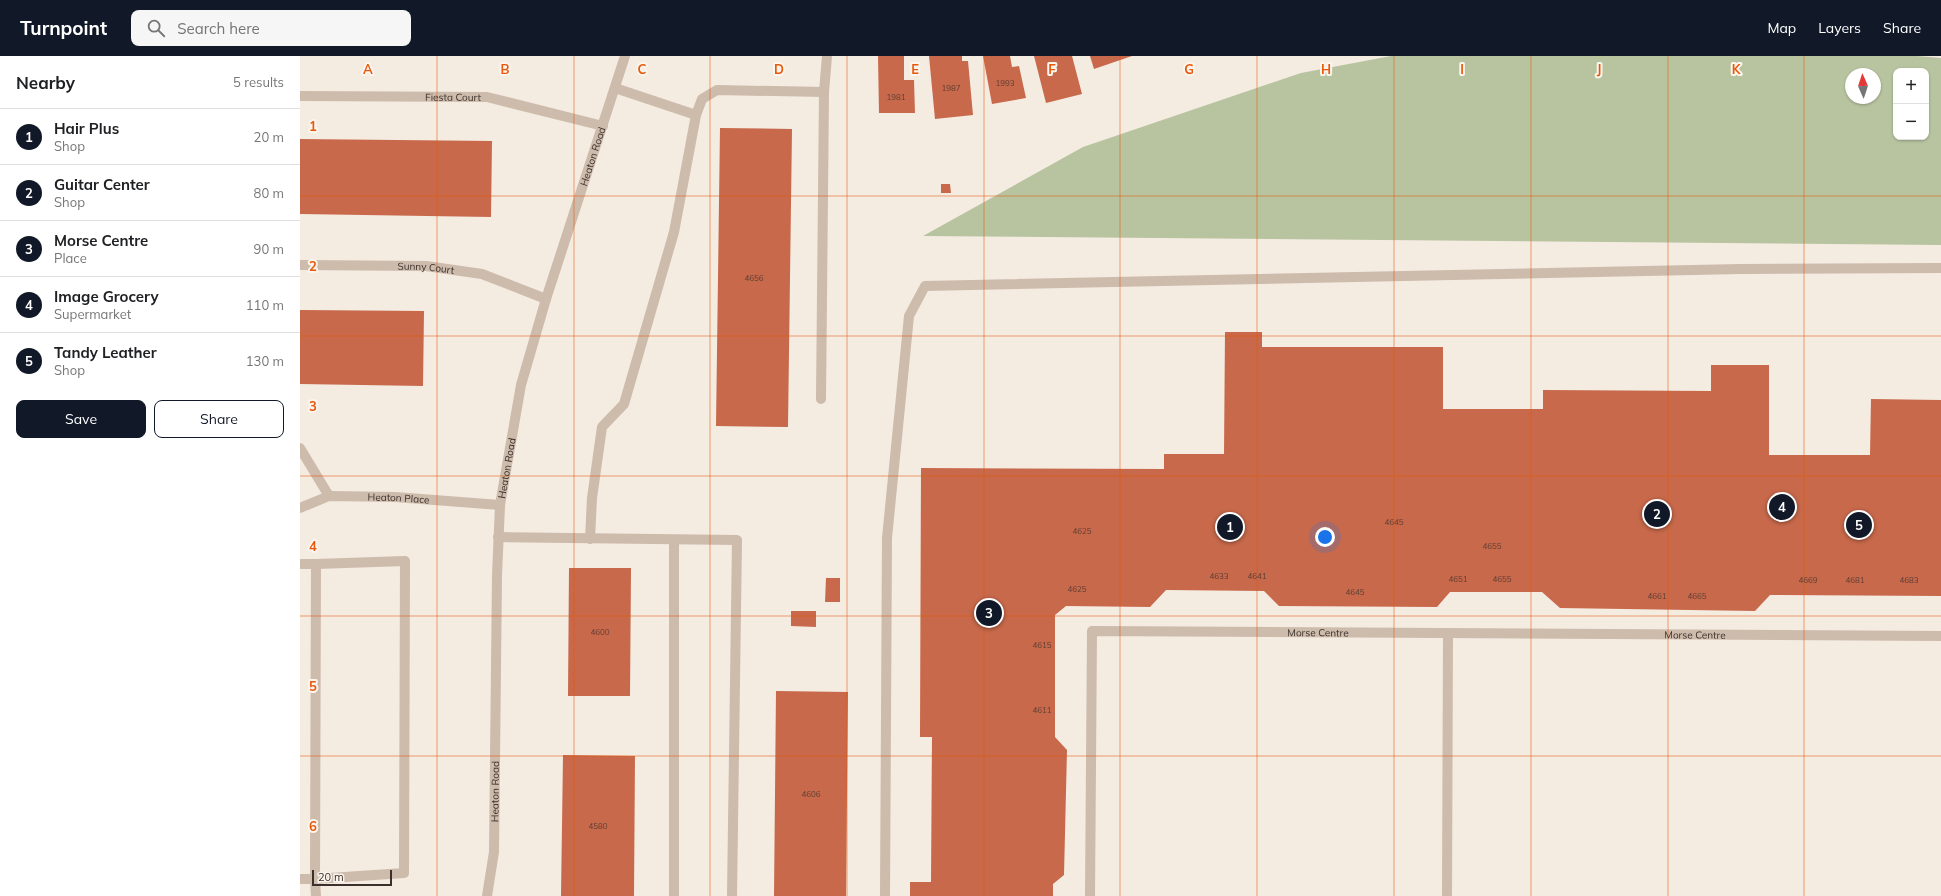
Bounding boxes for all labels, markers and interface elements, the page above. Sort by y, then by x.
search box [131,10,411,46]
text: Turnpoint [20,16,107,40]
icon: search [145,17,167,39]
text: Search here [177,19,260,38]
text: Map [1767,19,1796,37]
text: Layers [1818,19,1861,37]
text: Share [1883,19,1921,37]
text: A [363,61,373,77]
text: B [501,61,510,77]
text: C [638,61,647,77]
text: D [774,61,784,77]
text: E [911,61,919,77]
text: F [1048,61,1056,77]
text: G [1184,61,1194,77]
text: H [1321,61,1331,77]
text: I [1460,61,1464,77]
text: J [1597,61,1601,77]
text: K [1732,61,1742,77]
north arrow [1845,68,1881,104]
map controls [1893,68,1929,140]
button: + [1893,68,1929,104]
text: Nearby [16,72,75,93]
text: 5 results [233,74,284,90]
house number: 1993 [995,78,1015,88]
house number: 1987 [941,83,961,93]
street label: Fiesta Court [425,90,481,103]
house number: 1981 [886,92,906,102]
button: − [1893,104,1929,140]
text: 1 [309,118,317,134]
text: Hair Plus [54,119,119,138]
street label: Heaton Road [577,125,608,188]
text: 1 [25,129,33,145]
text: 20 m [254,129,284,145]
text: Shop [54,138,85,154]
text: Guitar Center [54,175,150,194]
text: 2 [25,185,33,201]
text: 80 m [254,185,284,201]
text: Shop [54,194,85,210]
text: Morse Centre [54,231,148,250]
text: 3 [25,241,33,257]
text: 90 m [254,241,284,257]
text: Place [54,250,87,266]
text: 2 [309,258,317,274]
street label: Sunny Court [397,259,456,277]
house number: 4656 [744,273,764,283]
text: Image Grocery [54,287,159,306]
text: 4 [25,297,33,313]
text: 110 m [246,297,284,313]
text: Supermarket [54,306,131,322]
text: Tandy Leather [54,343,157,362]
text: 5 [25,353,33,369]
text: 130 m [246,353,284,369]
text: Shop [54,362,85,378]
text: 3 [309,398,317,414]
button: Save [16,400,146,438]
button: Share [154,400,284,438]
street label: Heaton Road [495,437,518,500]
street label: Heaton Place [368,490,430,506]
pin: 4 [1769,492,1795,522]
pin: 2 [1644,499,1670,529]
pin: 5 [1846,510,1872,540]
pin: 1 [1217,512,1243,542]
house number: 4645 [1384,517,1404,527]
house number: 4625 [1072,526,1092,536]
your location [1315,527,1335,547]
text: 4 [309,538,317,554]
house number: 4655 [1482,541,1502,551]
house number: 4633 [1209,571,1229,581]
house number: 4641 [1247,571,1267,581]
house number: 4651 [1448,574,1468,584]
house number: 4655 [1492,574,1512,584]
house number: 4669 [1798,575,1818,585]
house number: 4681 [1845,575,1865,585]
house number: 4683 [1899,575,1919,585]
house number: 4625 [1067,584,1087,594]
house number: 4645 [1345,587,1365,597]
house number: 4661 [1647,591,1667,601]
house number: 4665 [1687,591,1707,601]
pin: 3 [976,598,1002,628]
street label: Morse Centre [1287,626,1349,639]
house number: 4600 [590,627,610,637]
street label: Morse Centre [1664,628,1726,641]
house number: 4615 [1032,640,1052,650]
text: 5 [309,678,317,694]
house number: 4611 [1032,705,1052,715]
street label: Heaton Road [488,761,501,822]
house number: 4606 [801,789,821,799]
text: 6 [309,818,317,834]
house number: 4580 [588,821,608,831]
scale bar [312,868,392,887]
text: 20 m [318,870,344,884]

